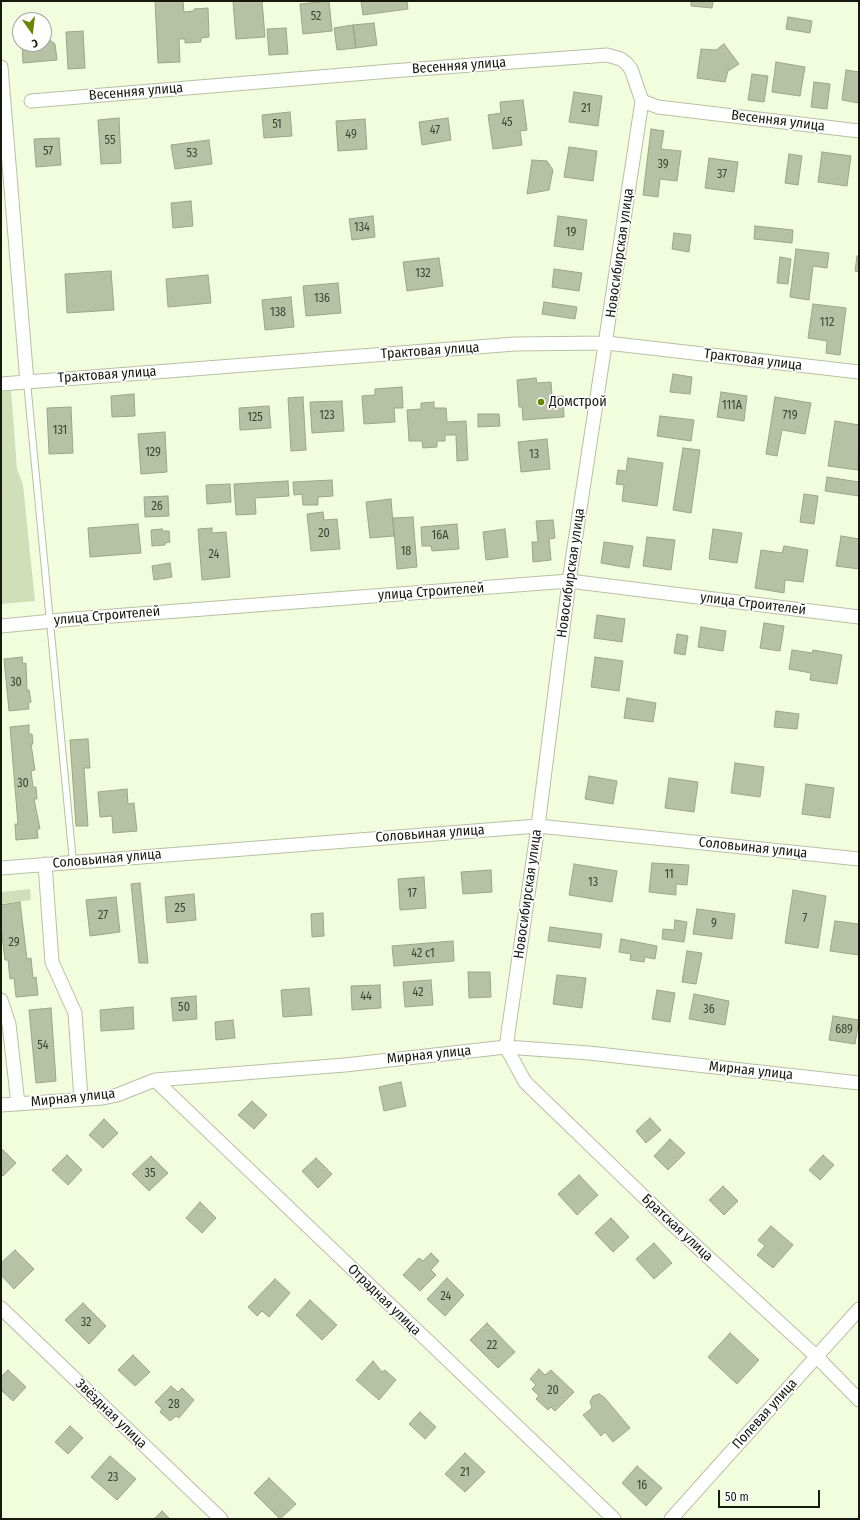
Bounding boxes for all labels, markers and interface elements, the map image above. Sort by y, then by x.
house number: 52 [311,10,321,24]
north arrow [12,12,52,52]
text: С [30,36,39,50]
street label: Весенняя улица [411,54,507,78]
street label: Весенняя улица [88,80,184,104]
house number: 21 [581,102,591,116]
street label: Весенняя улица [730,107,826,135]
house number: 45 [501,116,513,130]
house number: 51 [272,118,282,132]
house number: 47 [430,124,440,138]
house number: 49 [345,128,357,142]
house number: 55 [105,134,115,148]
house number: 57 [43,145,53,159]
house number: 53 [187,147,197,161]
house number: 39 [657,158,669,172]
house number: 37 [717,168,727,182]
street label: Новосибирская улица [603,187,637,319]
house number: 134 [354,221,370,235]
house number: 19 [566,226,576,240]
house number: 132 [415,267,431,281]
house number: 136 [314,292,330,306]
house number: 138 [270,306,286,320]
house number: 112 [820,316,834,330]
street label: Трактовая улица [380,339,480,363]
street label: Трактовая улица [703,346,803,374]
street label: Трактовая улица [57,363,157,387]
place label: Домстрой [549,394,607,410]
marker: Домстрой [536,397,546,407]
house number: 111А [722,399,742,413]
house number: 123 [319,409,335,423]
house number: 719 [782,409,798,423]
house number: 125 [247,411,263,425]
house number: 131 [53,424,67,438]
house number: 129 [145,446,161,460]
house number: 13 [529,448,539,462]
house number: 26 [151,500,163,514]
street label: Новосибирская улица [554,507,588,639]
house number: 20 [318,527,330,541]
house number: 16А [432,529,448,543]
house number: 18 [401,545,411,559]
house number: 24 [209,548,219,562]
street label: улица Строителей [377,580,485,604]
street label: улица Строителей [699,589,807,619]
street label: улица Строителей [53,603,161,629]
house number: 30 [10,676,22,690]
house number: 30 [17,777,29,791]
street label: Соловьиная улица [375,822,485,846]
street label: Новосибирская улица [511,828,545,960]
street label: Соловьиная улица [698,834,808,862]
street label: Соловьиная улица [52,846,162,872]
house number: 11 [664,868,674,882]
house number: 13 [588,876,598,890]
house number: 17 [407,887,417,901]
house number: 25 [175,902,185,916]
house number: 27 [98,909,108,923]
house number: 7 [803,912,807,926]
house number: 9 [711,917,717,931]
house number: 29 [8,936,20,950]
house number: 42 с1 [411,947,435,961]
house number: 42 [413,986,423,1000]
house number: 44 [360,990,372,1004]
house number: 50 [178,1001,190,1015]
house number: 36 [703,1003,715,1017]
house number: 689 [835,1023,853,1037]
house number: 54 [37,1039,49,1053]
street label: Мирная улица [386,1042,472,1068]
street label: Мирная улица [708,1058,794,1084]
street label: Мирная улица [30,1085,116,1111]
house number: 35 [145,1167,155,1181]
street label: Братская улица [638,1191,716,1265]
street label: Отрадная улица [344,1261,424,1339]
house number: 24 [441,1290,451,1304]
house number: 32 [81,1316,91,1330]
house number: 22 [487,1339,497,1353]
street label: Полевая улица [729,1375,801,1453]
street label: Звёздная улица [72,1376,150,1452]
house number: 20 [547,1384,559,1398]
house number: 28 [168,1398,180,1412]
house number: 21 [460,1466,470,1480]
house number: 23 [108,1471,118,1485]
house number: 16 [637,1479,647,1493]
scale bar [720,1482,822,1508]
text: 50 m [725,1490,749,1504]

